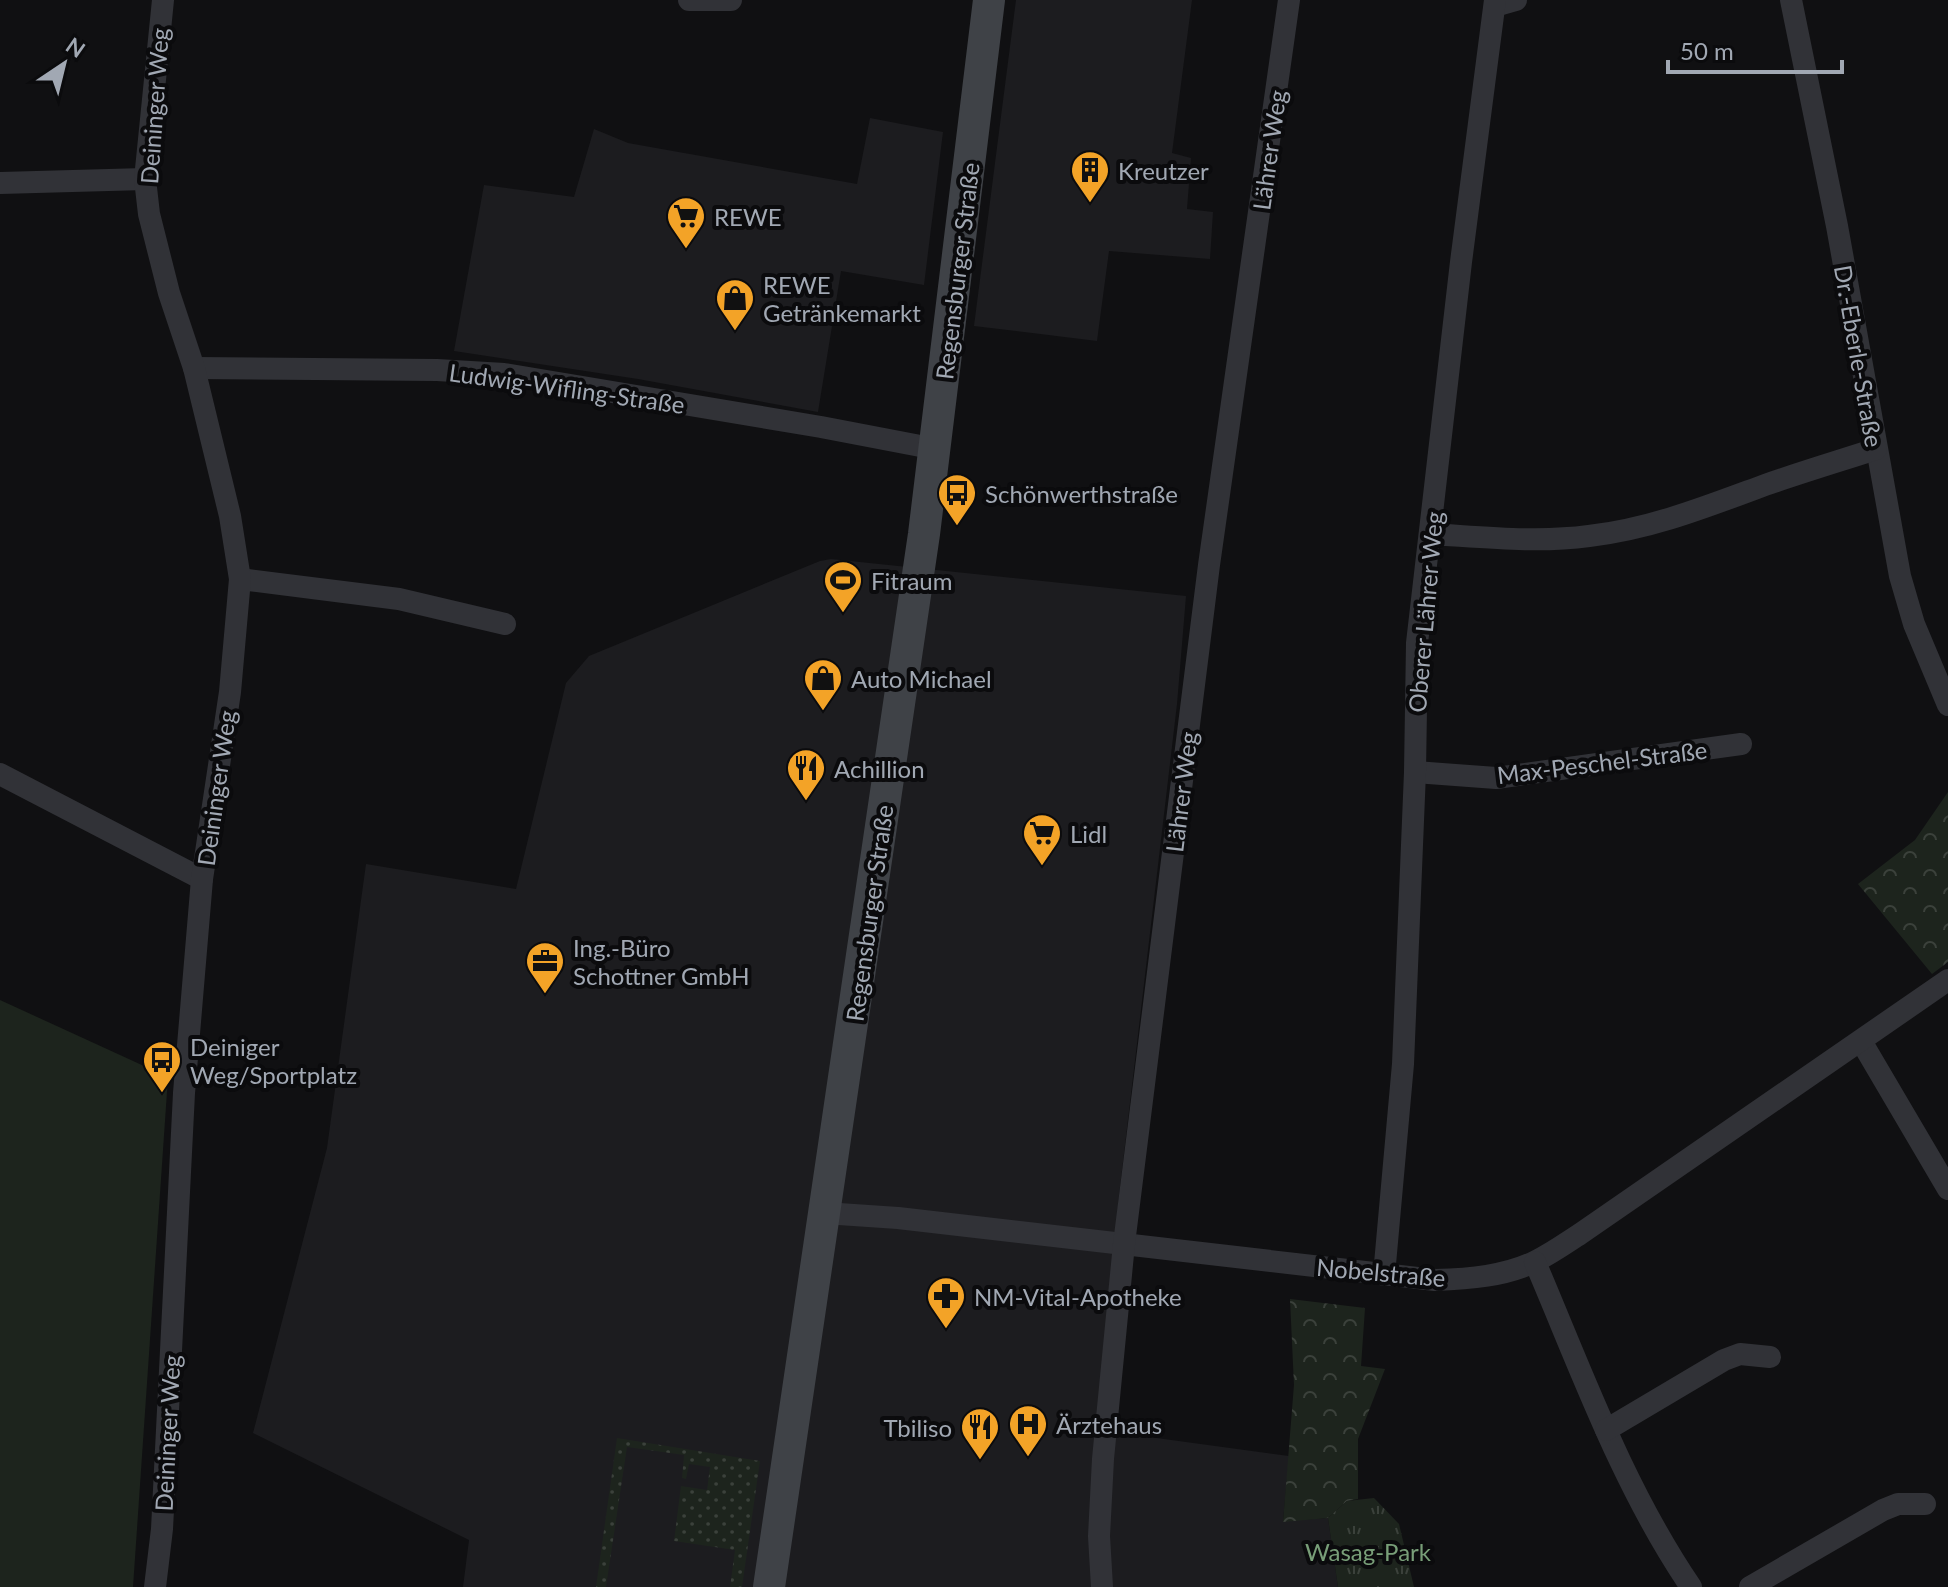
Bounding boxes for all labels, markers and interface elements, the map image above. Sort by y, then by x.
north arrow [24,24,104,104]
scale bar [1668,24,1842,74]
street label: Deininger Weg [134,27,174,185]
text: N [61,31,90,63]
text: 50 m [1680,36,1734,65]
street label: Lährer Weg [1246,88,1292,212]
building icon: Kreutzer [1069,149,1111,204]
place label: Kreutzer [1118,156,1209,185]
street label: Regensburger Straße [929,161,985,381]
supermarket icon: REWE [665,195,707,250]
place label: REWE [714,202,782,231]
street label: Dr.-Eberle-Straße [1829,263,1889,449]
place label: REWE Getränkemarkt [763,270,921,327]
shop icon: REWE Getränkemarkt [714,277,756,332]
street label: Ludwig-Wifling-Straße [447,357,687,419]
bus stop icon: Schönwerthstraße [936,472,978,527]
place label: Schönwerthstraße [985,479,1178,508]
street label: Oberer Lährer Weg [1402,510,1448,714]
sports icon: Fitraum [822,559,864,614]
place label: Fitraum [871,566,952,595]
shop icon: Auto Michael [802,657,844,712]
place label: Auto Michael [851,664,992,693]
street label: Deininger Weg [191,708,241,868]
street label: Lährer Weg [1159,730,1203,854]
street label: Max-Peschel-Straße [1495,735,1709,789]
restaurant icon: Achillion [785,747,827,802]
place label: Achillion [834,754,925,783]
street label: Regensburger Straße [839,803,899,1023]
supermarket icon: Lidl [1021,812,1063,867]
place label: Lidl [1070,819,1107,848]
place label: Ing.-Büro Schottner GmbH [573,933,750,990]
office icon: Ing.-Büro Schottner GmbH [524,940,566,995]
place label: Deiniger Weg/Sportplatz [190,1032,357,1089]
bus stop icon: Deiniger Weg/Sportplatz [141,1039,183,1094]
street label: Nobelstraße [1315,1252,1447,1292]
pharmacy icon: NM-Vital-Apotheke [925,1275,967,1330]
place label: NM-Vital-Apotheke [974,1282,1182,1311]
street label: Deininger Weg [148,1354,186,1512]
hospital icon: Ärztehaus [1007,1403,1049,1458]
restaurant icon: Tbiliso [959,1406,1001,1461]
place label: Ärztehaus [1056,1410,1162,1439]
place label: Tbiliso [883,1413,952,1442]
park label: Wasag-Park [1305,1537,1432,1566]

